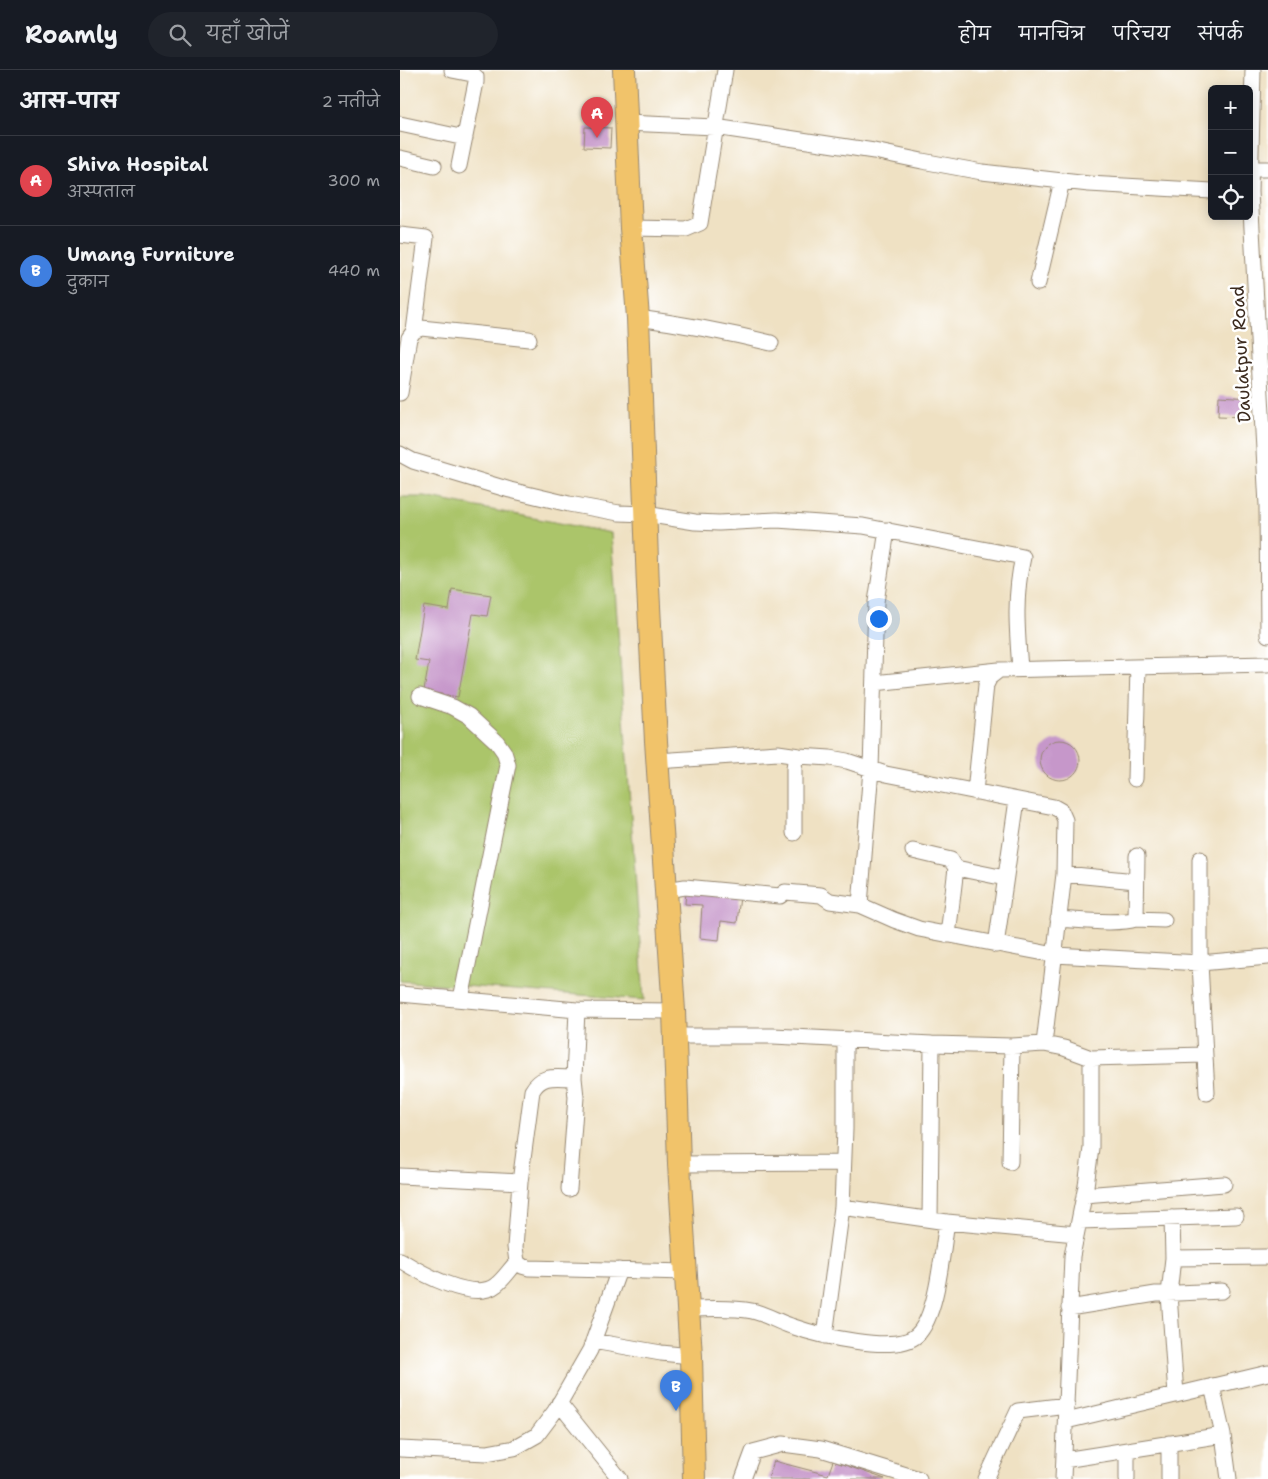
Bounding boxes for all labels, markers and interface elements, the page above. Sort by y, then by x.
search box [148,12,498,57]
text: Roamly [25,19,118,51]
icon: search [166,21,194,49]
text: यहाँ खोजें [206,21,289,46]
text: होम [959,22,991,46]
text: मानचित्र [1019,22,1085,46]
text: परिचय [1113,22,1170,46]
text: संपर्क [1198,22,1243,46]
map controls [1208,85,1253,220]
button: + [1208,85,1253,130]
text: आस-पास [20,87,118,115]
text: 2 नतीजे [322,91,380,112]
pin: A [581,97,613,138]
button: − [1208,130,1253,175]
text: Shiva Hospital [67,152,208,177]
text: A [30,170,42,191]
text: 300 m [328,170,380,191]
button: locate [1208,175,1253,220]
text: अस्पताल [67,181,135,202]
text: Umang Furniture [67,242,235,267]
text: B [31,260,41,281]
text: 440 m [328,260,380,281]
text: दुकान [67,271,109,292]
street label: Daulatpur Road [1225,285,1257,423]
your location [866,606,892,632]
pin: B [660,1370,692,1411]

